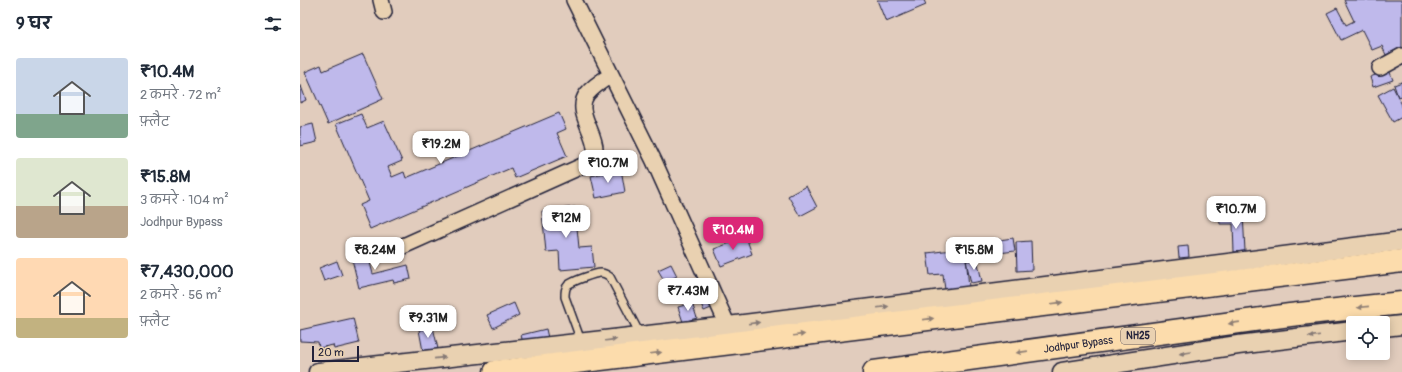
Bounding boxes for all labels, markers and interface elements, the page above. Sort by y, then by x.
text: 9 घर [16,13,51,34]
icon: filters [262,13,284,35]
text: ₹10.4M [140,61,194,82]
icon: home [48,74,96,122]
text: 2 कमरे · 72 m² [140,87,221,103]
text: फ़्लैट [140,114,170,130]
pin: ₹19.2M [408,131,474,165]
text: ₹19.2M [421,136,461,152]
pin: ₹10.7M [575,150,641,184]
text: ₹10.7M [588,155,628,171]
text: ₹15.8M [140,166,191,187]
icon: home [48,174,96,222]
text: 3 कमरे · 104 m² [140,192,229,208]
pin: ₹10.7M [1203,196,1269,230]
text: ₹10.7M [1216,201,1256,217]
pin: ₹12M [542,205,590,239]
text: ₹12M [551,210,581,226]
text: Jodhpur Bypass [140,214,223,230]
pin: ₹10.4M [700,217,766,251]
text: ₹10.4M [712,222,754,238]
pin: ₹8.24M [342,237,408,271]
pin: ₹15.8M [941,237,1007,271]
text: ₹8.24M [354,242,396,258]
text: ₹15.8M [955,242,993,258]
text: ₹7,430,000 [140,261,234,282]
icon: home [48,274,96,322]
pin: ₹7.43M [655,278,721,312]
text: ₹7.43M [667,283,709,299]
text: 2 कमरे · 56 m² [140,287,222,303]
one-way arrow [1051,300,1063,306]
one-way arrow [877,303,889,310]
one-way arrow [1357,304,1369,310]
pin: ₹9.31M [395,305,461,339]
text: ₹9.31M [408,310,448,326]
text: फ़्लैट [140,314,170,330]
one-way arrow [922,316,934,322]
map controls [1346,316,1390,360]
button: locate [1346,316,1390,360]
one-way arrow [748,320,760,326]
one-way arrow [1228,320,1240,326]
road number: NH25 [1121,328,1155,344]
one-way arrow [793,332,805,338]
street label: Jodhpur Bypass [1043,333,1114,355]
one-way arrow [1308,333,1320,339]
one-way arrow [605,337,617,343]
scale bar [312,344,359,363]
text: 20 m [318,346,344,359]
one-way arrow [1016,349,1028,355]
one-way arrow [650,350,662,356]
one-way arrow [1179,350,1192,356]
one-way arrow [434,355,446,362]

